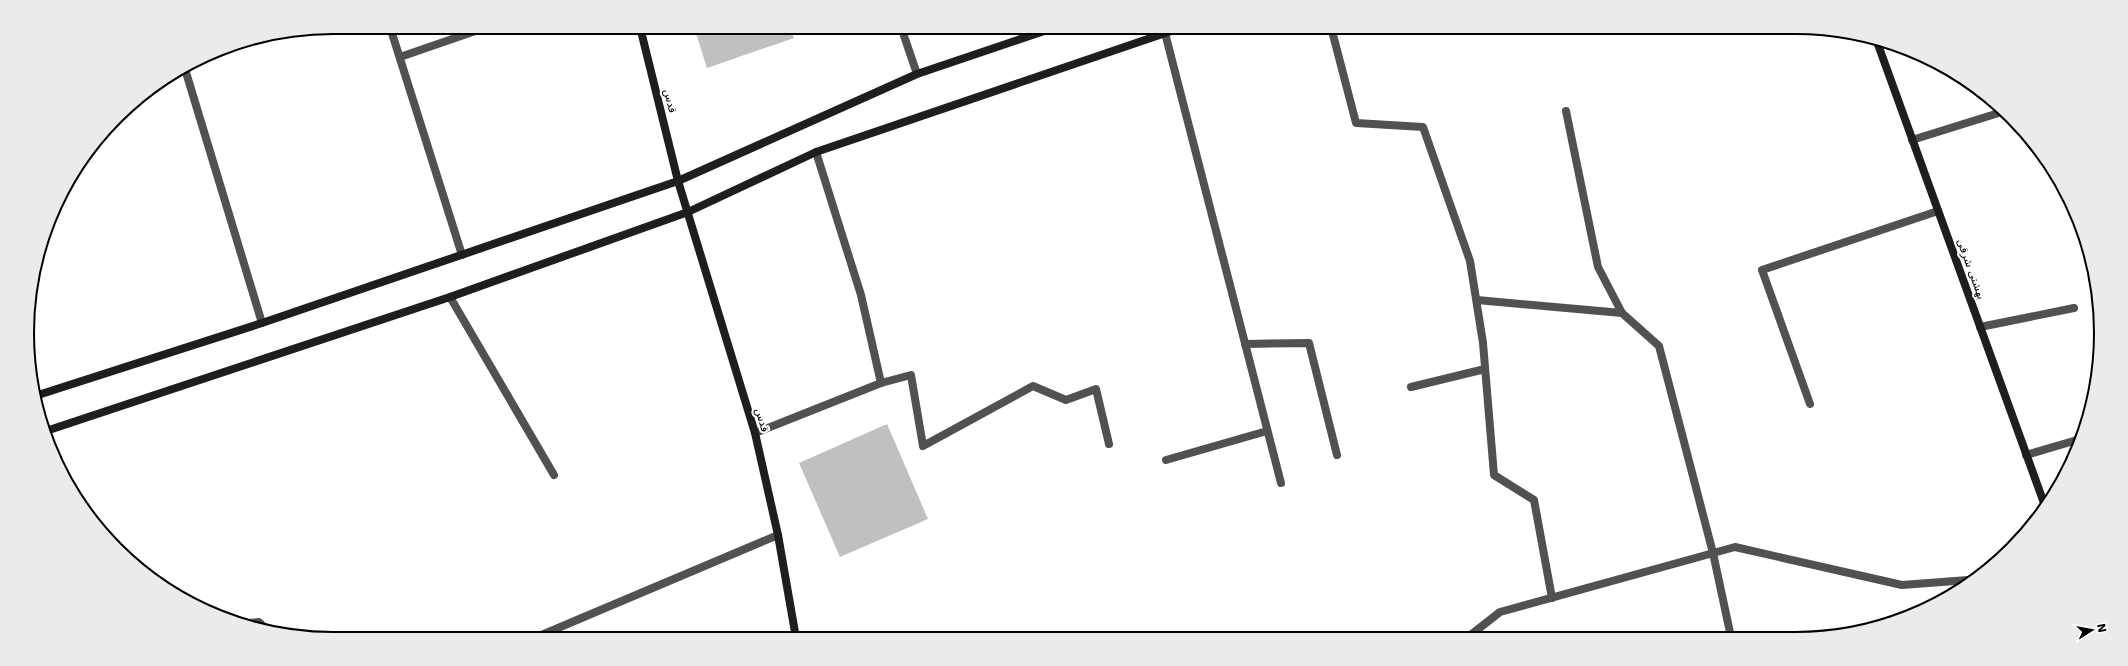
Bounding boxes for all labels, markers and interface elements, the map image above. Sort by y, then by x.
street label: قدس [661,88,679,114]
street label: بهشتی شرقی [1954,237,1988,301]
street label: قدس [752,406,772,434]
north arrow [2072,610,2112,650]
text: N [2094,622,2109,634]

